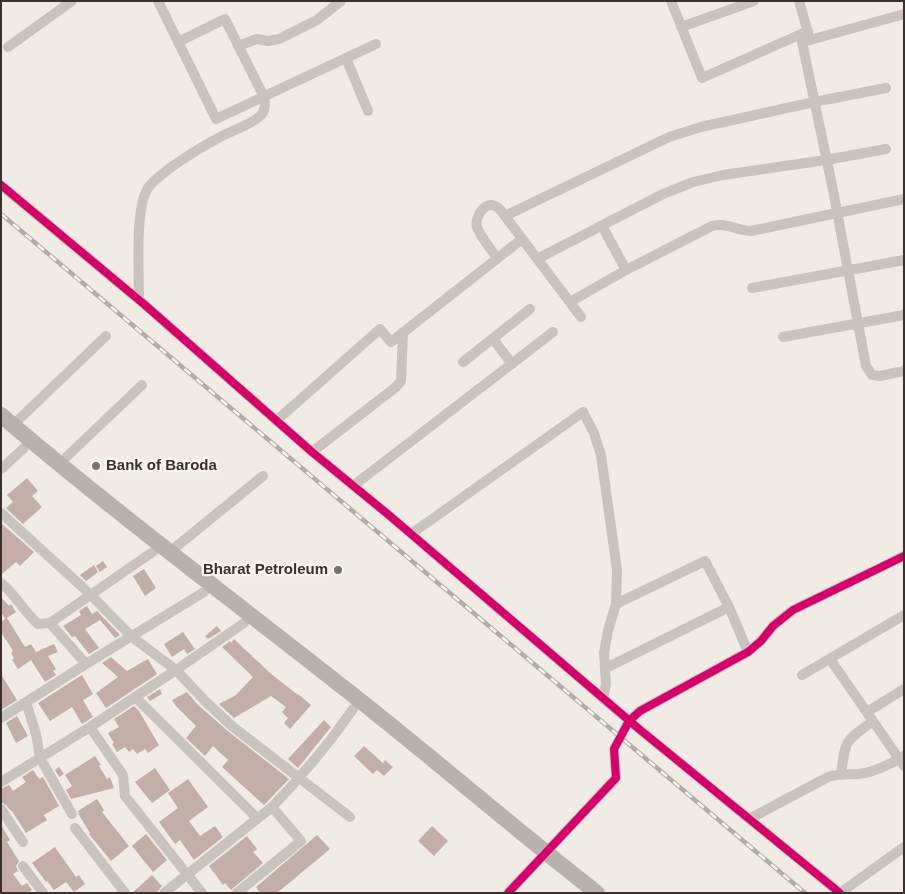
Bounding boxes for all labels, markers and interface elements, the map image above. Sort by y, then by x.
place label: Bank of Baroda [106,457,217,475]
marker: Bank of Baroda [90,460,102,472]
place label: Bharat Petroleum [203,561,328,579]
marker: Bharat Petroleum [332,564,344,576]

